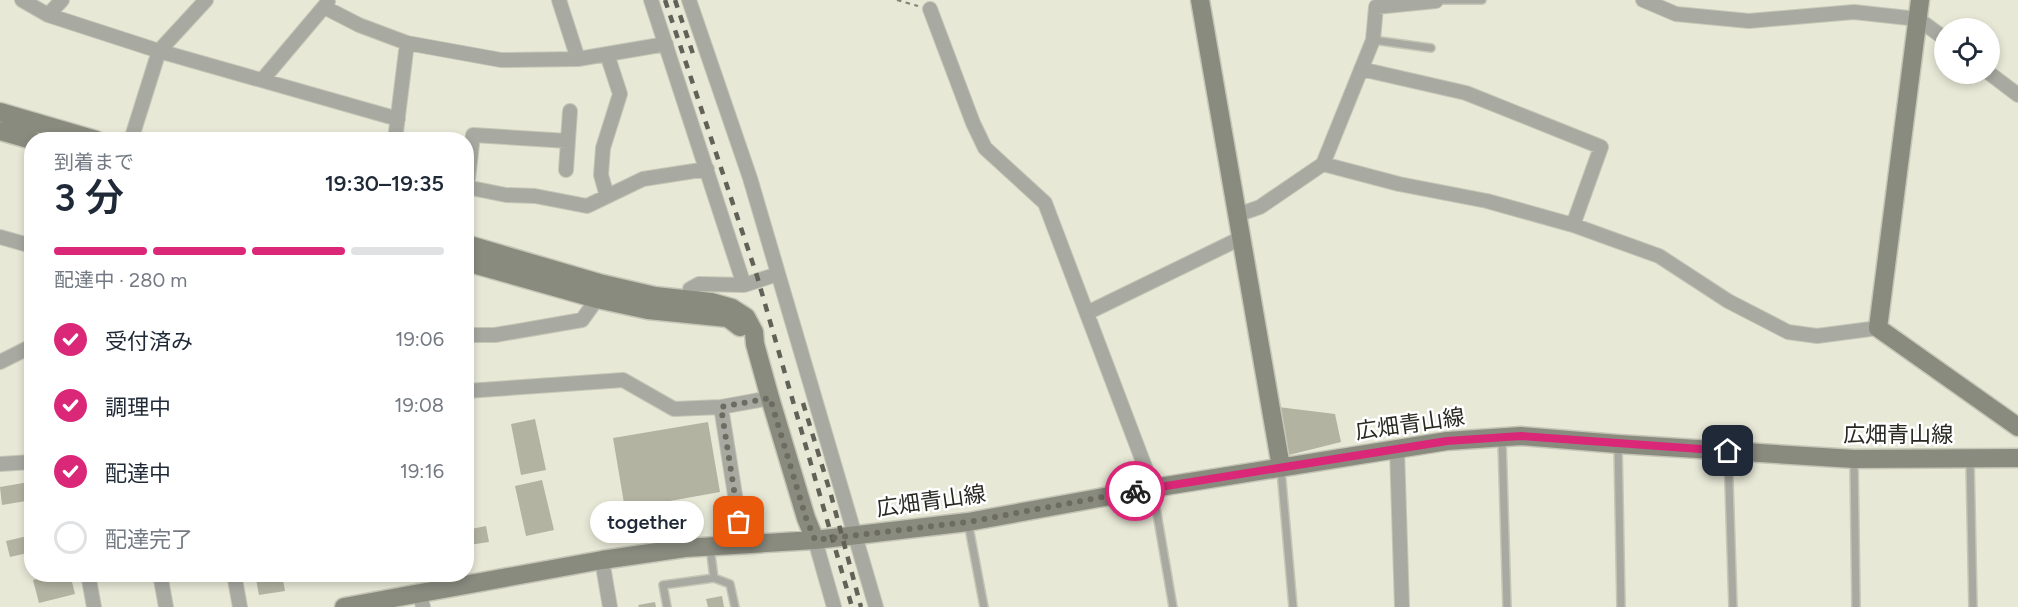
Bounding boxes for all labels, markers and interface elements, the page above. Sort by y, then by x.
map controls [1934,18,2000,84]
button: locate [1934,18,2000,84]
text: 到着まで [54,150,134,174]
text: 19:30–19:35 [325,170,444,197]
text: 3 分 [54,174,124,221]
text: 配達中 · 280 m [54,268,187,292]
icon: check [54,323,87,356]
text: 19:06 [395,327,444,351]
text: 受付済み [105,328,193,355]
icon: check [54,389,87,422]
text: 19:08 [394,393,444,417]
text: 調理中 [105,394,171,421]
street label: 広畑青山線 [1354,403,1466,445]
street label: 広畑青山線 [1843,421,1953,448]
pin [1702,425,1753,476]
icon: home [1711,434,1744,467]
icon: check [54,455,87,488]
text: 19:16 [400,459,444,483]
text: 配達中 [105,460,171,487]
courier [1105,461,1165,521]
icon: bike [1119,475,1152,508]
street label: 広畑青山線 [875,480,987,522]
pin [713,496,764,547]
callout: together [589,501,703,543]
icon: bag [722,505,755,538]
text: together [607,510,687,534]
text: 配達完了 [105,526,193,553]

